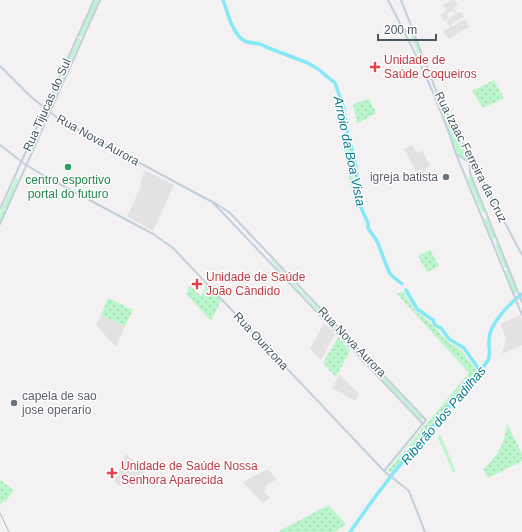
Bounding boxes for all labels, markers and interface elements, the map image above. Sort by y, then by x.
scale bar [378,16,436,42]
text: 200 m [384,23,417,37]
place label: Unidade de Saúde Coqueiros [384,53,477,81]
street label: Rua Tijucas do Sul [20,56,74,154]
marker: Unidade de Saúde Coqueiros [369,61,381,73]
street label: Rua Izaac Ferreira da Cruz [432,89,510,225]
water label: Arroio da Boa Vista [330,94,368,207]
street label: Rua Nova Aurora [54,112,142,169]
marker: centro esportivo portal do futuro [63,162,73,172]
place label: igreja batista [370,170,438,184]
marker: igreja batista [441,172,451,182]
place label: centro esportivo portal do futuro [25,173,111,201]
place label: Unidade de Saúde João Cândido [206,270,306,298]
marker: Unidade de Saúde João Cândido [191,278,203,290]
street label: Rua Nova Aurora [315,304,389,380]
street label: Rua Ourizona [231,309,292,373]
water label: Riberão dos Padilhas [398,363,489,467]
place label: capela de sao jose operario [21,389,97,417]
marker: capela de sao jose operario [9,398,19,408]
place label: Unidade de Saúde Nossa Senhora Aparecida [121,459,258,487]
marker: Unidade de Saúde Nossa Senhora Aparecida [106,467,118,479]

